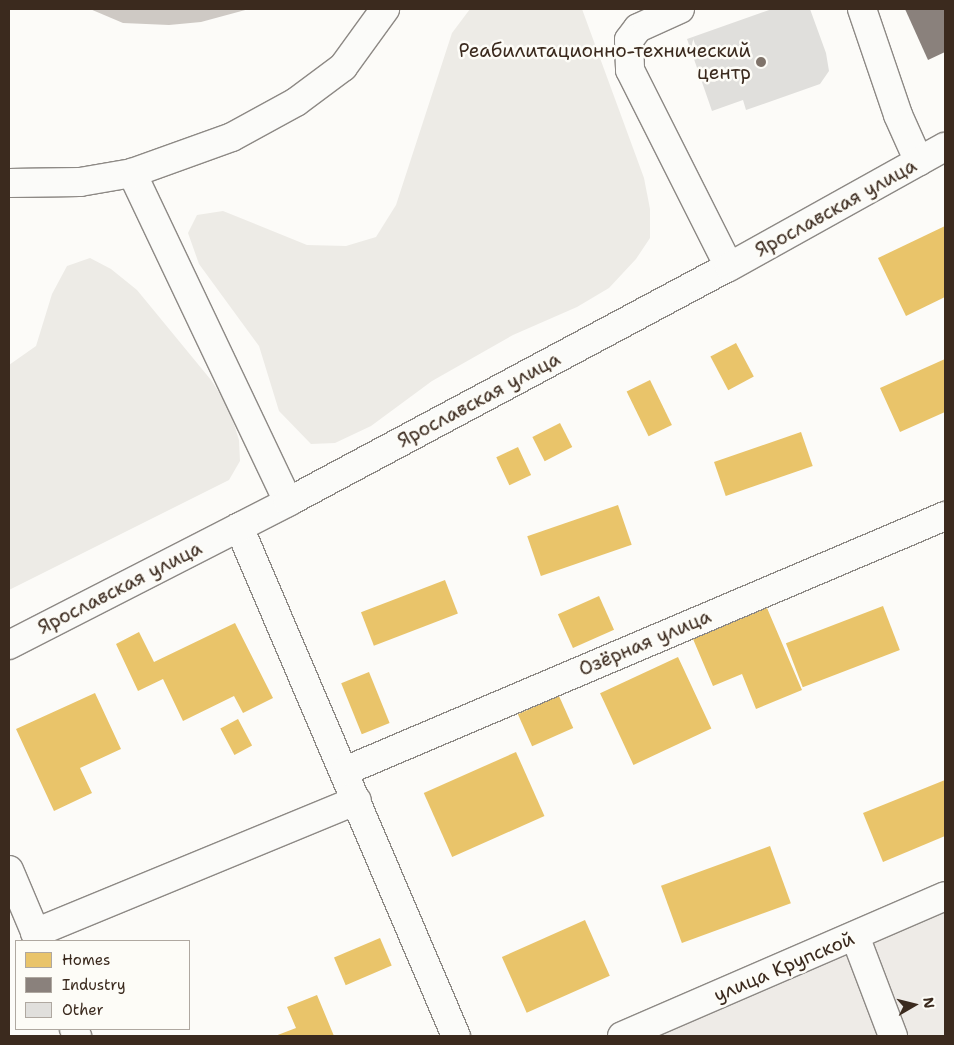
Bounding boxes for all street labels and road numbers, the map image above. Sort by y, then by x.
street label: Ярославская улица [751,154,921,262]
street label: Ярославская улица [394,347,564,453]
street label: Ярославская улица [34,537,206,639]
street label: Озёрная улица [575,605,715,681]
street label: улица Крупской [710,927,858,1007]

